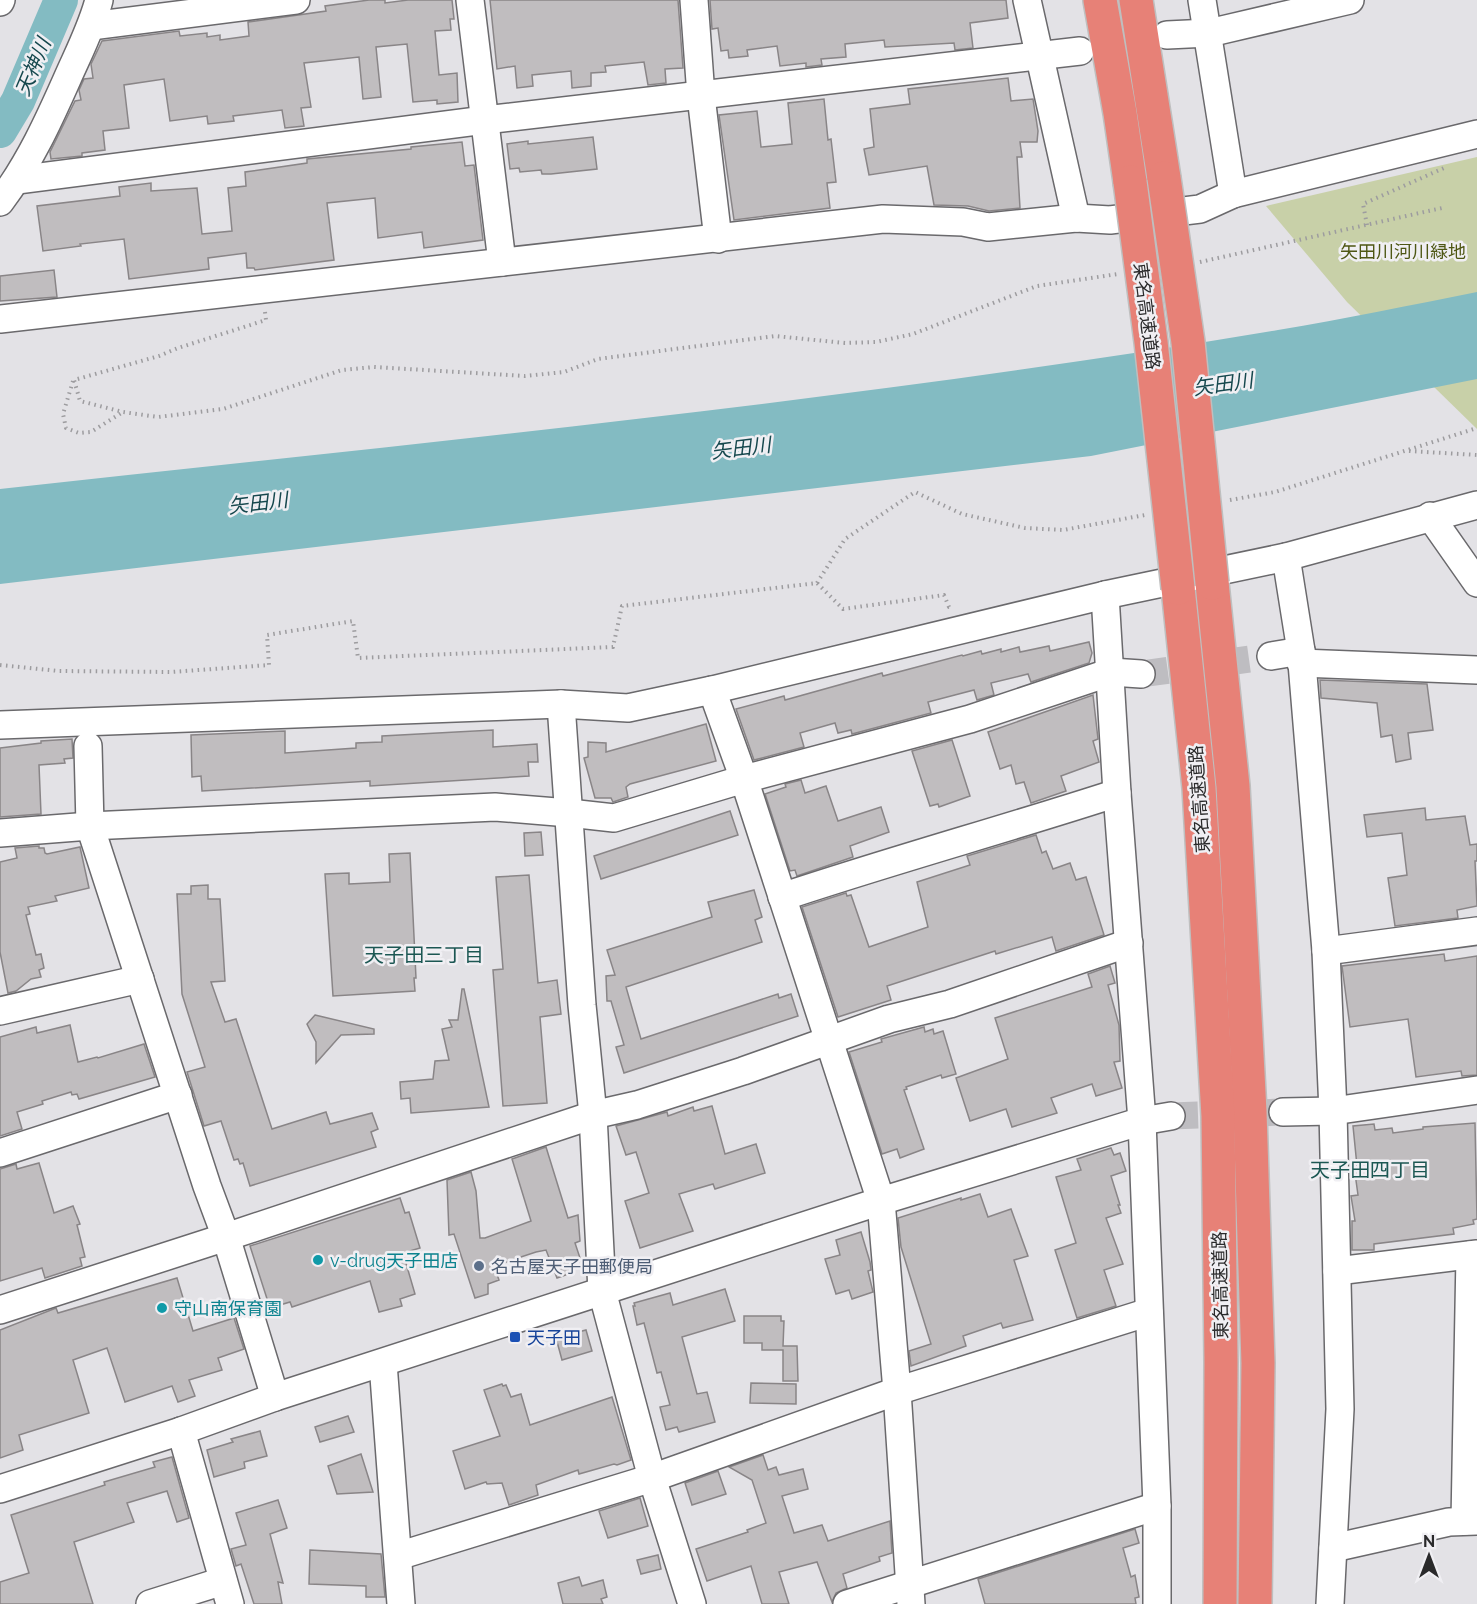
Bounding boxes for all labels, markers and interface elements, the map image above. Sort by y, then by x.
water label: 天神川 [10,33,57,99]
park label: 矢田川河川緑地 [1340,241,1466,262]
street label: 東名高速道路 [1130,261,1164,371]
water label: 矢田川 [1192,368,1256,400]
water label: 矢田川 [710,432,774,464]
water label: 矢田川 [227,487,291,519]
street label: 東名高速道路 [1185,744,1213,854]
district label: 天子田三丁目 [364,943,484,967]
district label: 天子田四丁目 [1310,1158,1430,1182]
street label: 東名高速道路 [1209,1231,1231,1339]
place label: v-drug天子田店 [330,1250,458,1271]
marker: v-drug天子田店 [311,1253,325,1267]
place label: 名古屋天子田郵便局 [491,1256,653,1277]
marker: 名古屋天子田郵便局 [472,1259,486,1273]
place label: 守山南保育園 [174,1298,282,1319]
marker: 守山南保育園 [155,1301,169,1315]
place label: 天子田 [527,1327,581,1348]
marker: 天子田 [508,1330,522,1344]
north arrow [1399,1526,1459,1586]
text: N [1423,1532,1435,1551]

